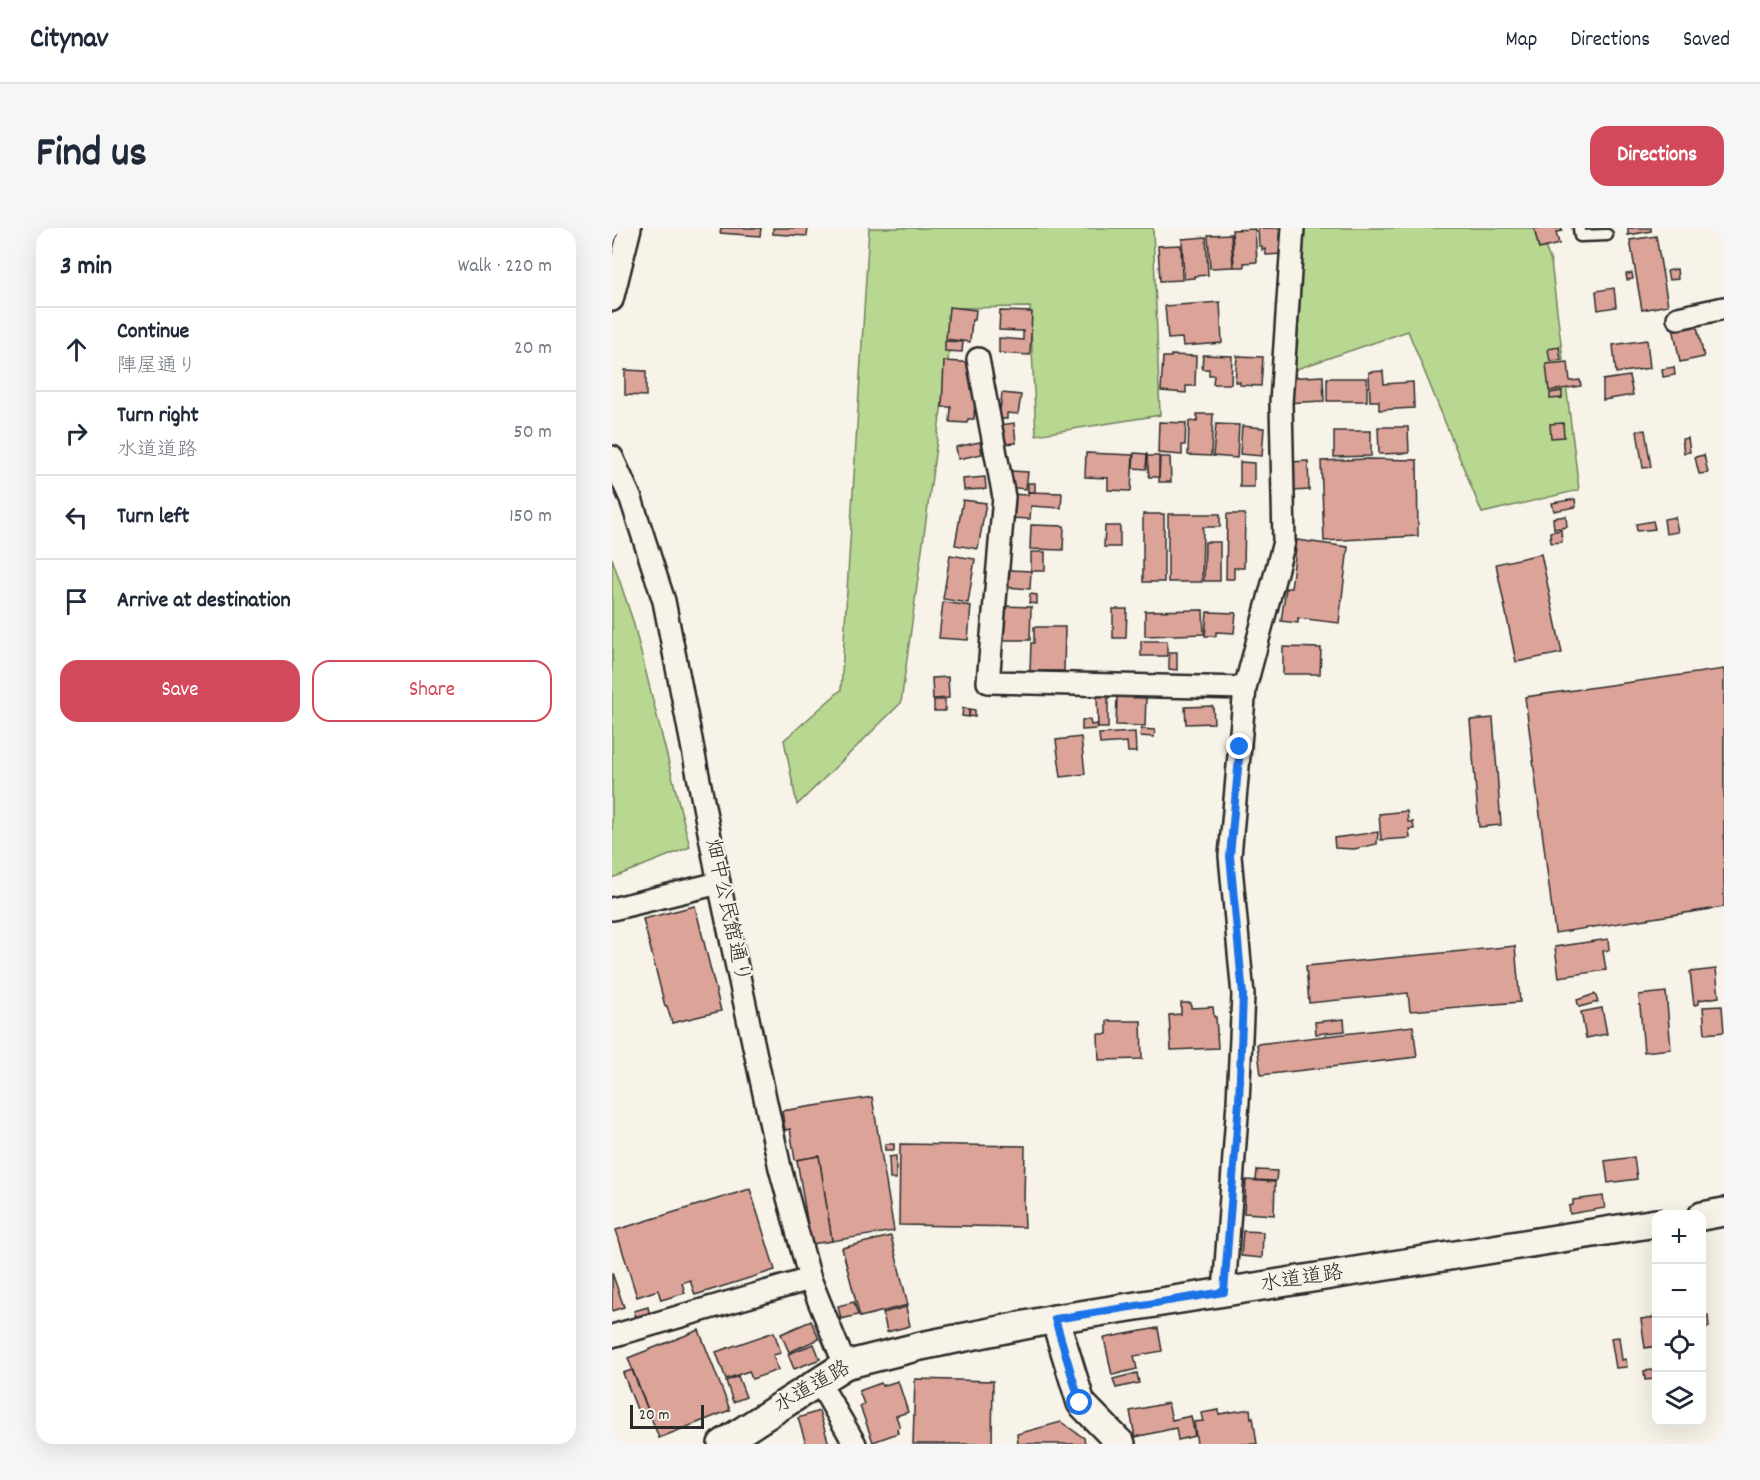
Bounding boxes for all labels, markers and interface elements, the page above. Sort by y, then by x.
text: Citynav [30,21,108,61]
text: Map [1506,26,1537,56]
text: Directions [1570,26,1650,56]
text: Saved [1683,26,1730,56]
text: Find us [36,126,147,186]
button: Directions [1590,126,1724,186]
text: 3 min [60,249,112,286]
text: Walk · 220 m [458,253,552,281]
text: Continue [117,317,189,348]
icon: ahead [60,333,93,366]
text: 20 m [514,335,552,363]
text: 陣屋通り [117,353,197,381]
text: Turn right [117,401,199,432]
icon: right [60,417,93,450]
text: 50 m [514,419,552,447]
text: 水道道路 [117,437,197,465]
icon: left [60,501,93,534]
text: Turn left [117,502,189,533]
text: 150 m [509,503,552,531]
icon: arrive [60,585,93,618]
text: Arrive at destination [117,586,291,617]
button: Save [60,660,300,722]
button: Share [312,660,552,722]
route end [1226,733,1252,759]
street label: 畑中公民館通り [696,836,756,986]
map controls [1652,1210,1706,1426]
button: + [1652,1210,1706,1264]
street label: 水道道路 [1258,1259,1346,1301]
button: − [1652,1264,1706,1318]
button: locate [1652,1318,1706,1372]
street label: 水道道路 [769,1354,857,1422]
button: layers [1652,1372,1706,1426]
route start [1066,1389,1092,1415]
scale bar [630,1402,704,1430]
text: 20 m [639,1404,669,1427]

